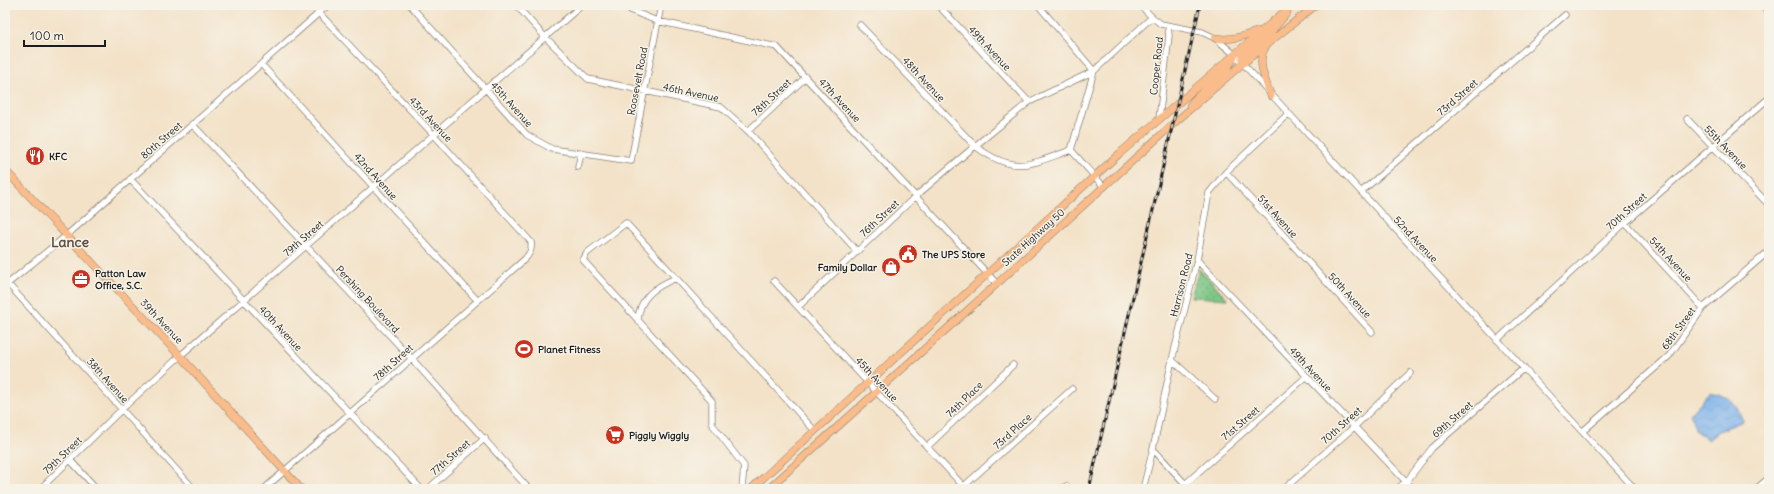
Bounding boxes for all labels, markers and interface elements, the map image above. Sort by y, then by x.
scale bar [24,22,105,48]
street label: 49th Avenue [966,23,1014,73]
text: 100 m [30,28,64,43]
street label: Cooper Road [1147,36,1166,96]
street label: Roosevelt Road [625,46,650,116]
street label: 48th Avenue [900,54,948,104]
street label: 78th Street [749,76,794,119]
street label: 47th Avenue [816,76,863,125]
street label: 73rd Street [1434,76,1481,119]
street label: 45th Avenue [488,79,535,130]
street label: 46th Avenue [662,80,720,105]
street label: 43rd Avenue [406,94,455,145]
street label: 80th Street [138,118,185,162]
street label: 55th Avenue [1701,122,1750,172]
restaurant icon: KFC [24,145,46,167]
place label: KFC [49,150,68,163]
street label: 42nd Avenue [351,150,400,203]
street label: 70th Street [1604,189,1650,233]
street label: 51st Avenue [1255,192,1300,241]
street label: 76th Street [857,197,902,240]
street label: State Highway 50 [999,206,1067,269]
street label: 52nd Avenue [1391,213,1440,265]
street label: 79th Street [281,217,326,259]
district label: Lance [51,233,89,251]
street label: 54th Avenue [1647,234,1695,284]
public building icon: The UPS Store [897,243,919,265]
place label: The UPS Store [922,248,986,261]
street label: Harrison Road [1167,252,1196,318]
shop icon: Family Dollar [880,256,902,278]
place label: Family Dollar [818,261,878,274]
street label: Pershing Boulevard [333,263,402,336]
place label: Patton Law Office, S.C. [95,267,146,292]
office icon: Patton Law Office, S.C. [70,268,92,290]
street label: 50th Avenue [1325,270,1374,321]
street label: 39th Avenue [138,296,186,346]
street label: 40th Avenue [256,303,305,354]
street label: 68th Street [1659,304,1699,352]
sports icon: Planet Fitness [513,338,535,360]
street label: 78th Street [371,341,416,384]
place label: Planet Fitness [538,343,601,356]
street label: 49th Avenue [1287,344,1335,394]
street label: 45th Avenue [853,354,901,404]
street label: 38th Avenue [84,355,131,406]
street label: 74th Place [943,379,985,420]
street label: 69th Street [1429,398,1476,441]
street label: 71st Street [1219,403,1262,443]
street label: 70th Street [1319,403,1365,447]
street label: 73rd Place [991,411,1034,452]
supermarket icon: Piggly Wiggly [604,424,626,446]
place label: Piggly Wiggly [629,429,689,442]
street label: 79th Street [40,433,85,477]
street label: 77th Street [428,436,473,478]

